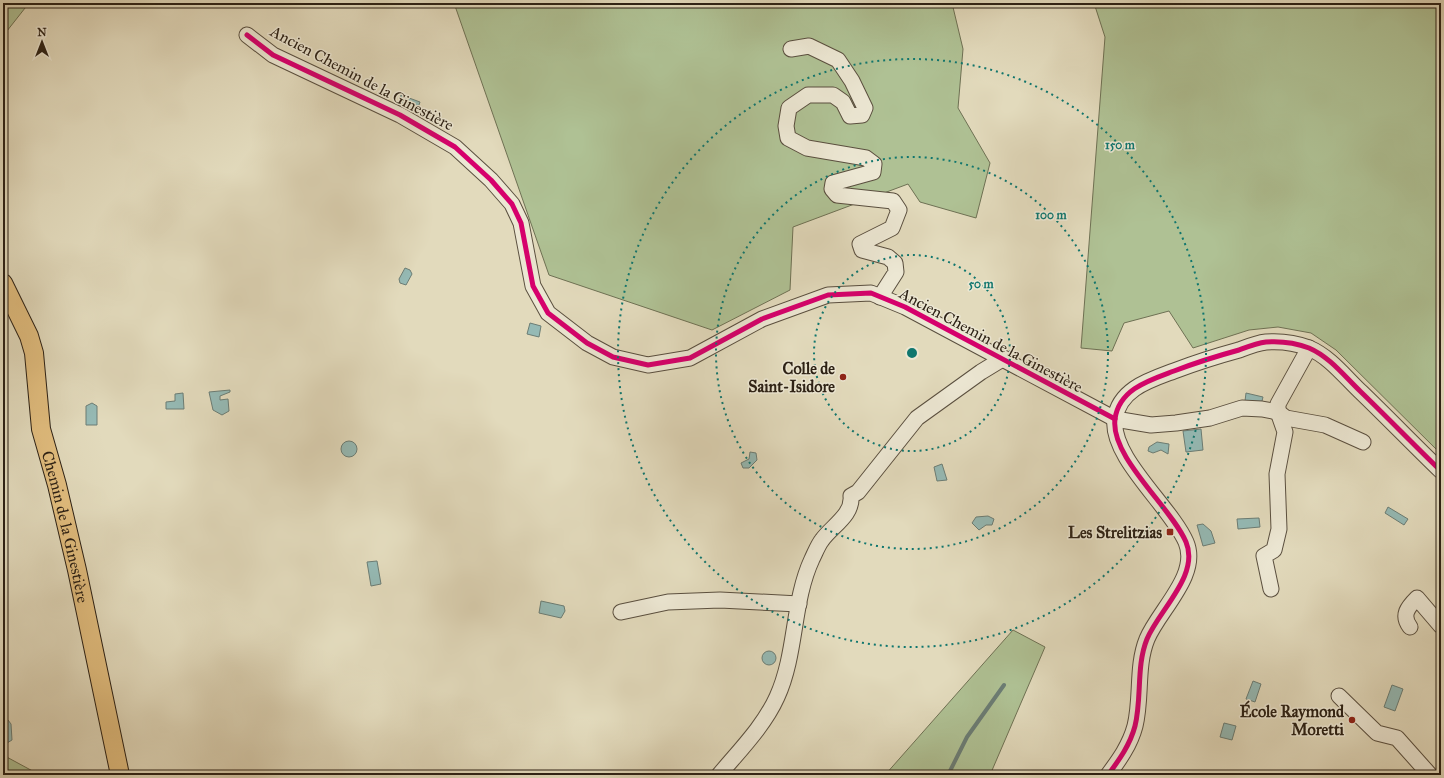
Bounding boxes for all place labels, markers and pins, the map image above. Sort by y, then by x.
centre of rings [905,346,919,360]
place label: Colle de Saint-Isidore [748,359,835,396]
marker: Colle de Saint-Isidore [838,372,848,382]
place label: Les Strelitzias [1068,523,1162,542]
marker: Les Strelitzias [1165,527,1175,537]
place label: École Raymond Moretti [1240,700,1345,739]
marker: École Raymond Moretti [1347,715,1357,725]

